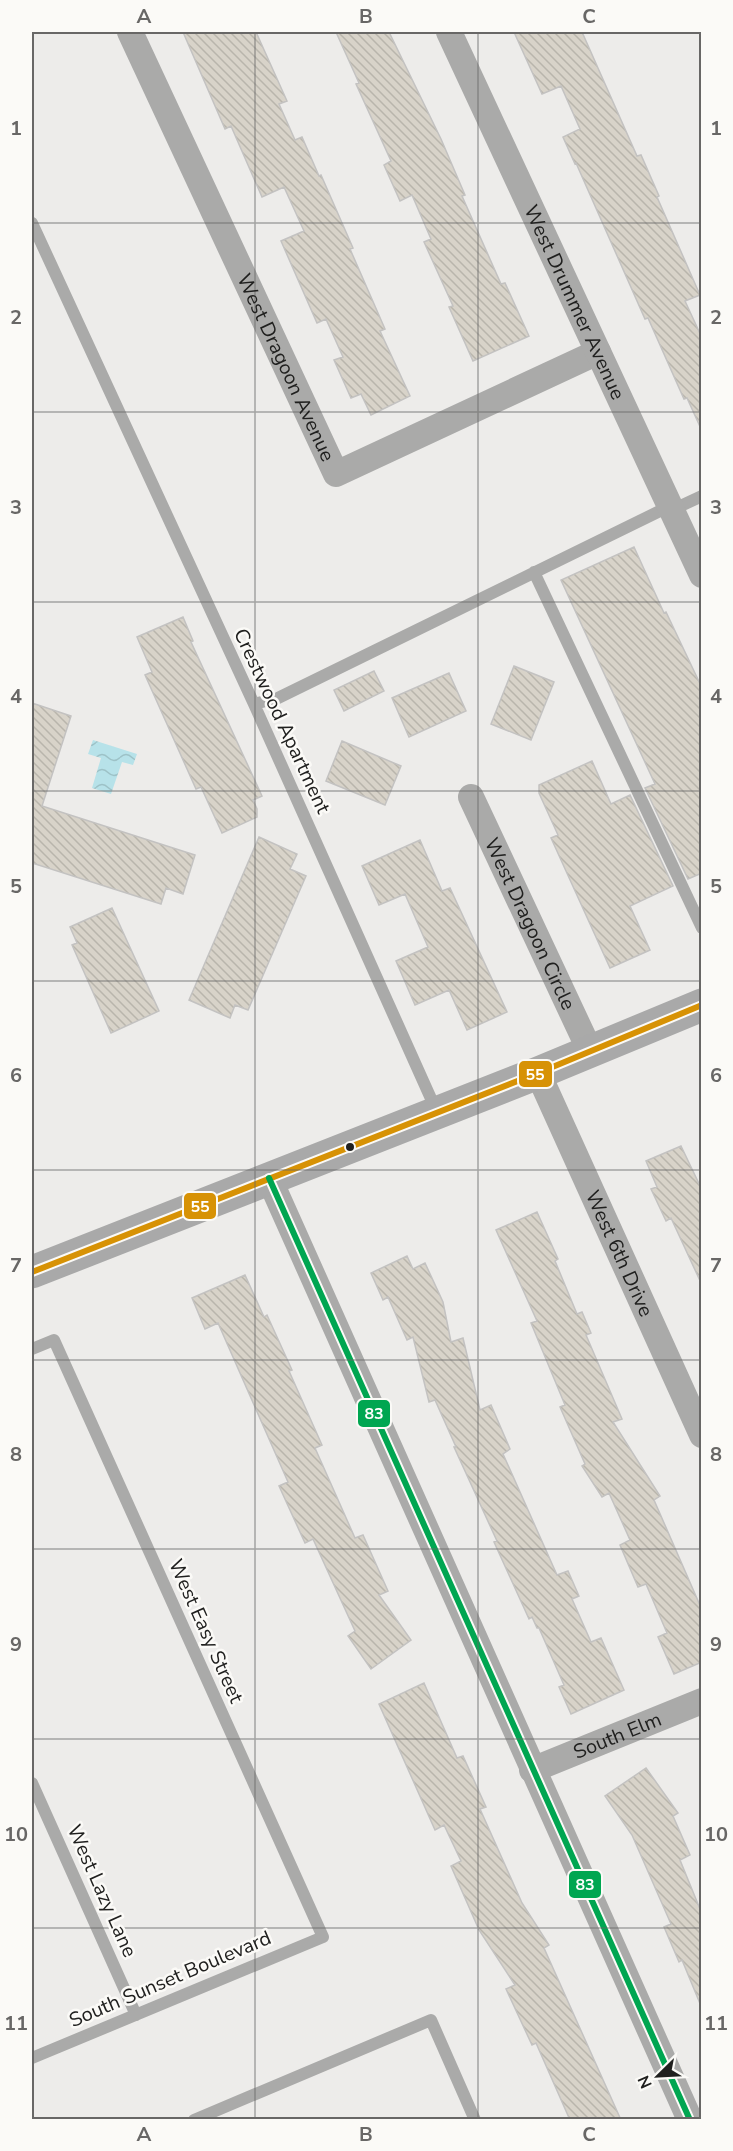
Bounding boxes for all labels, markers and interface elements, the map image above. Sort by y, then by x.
text: A [137,3,152,30]
text: B [359,3,373,30]
text: C [582,3,596,30]
text: 1 [10,115,22,142]
text: 1 [710,115,722,142]
street label: West Drummer Avenue [518,200,632,404]
street label: West Dragoon Avenue [231,269,342,466]
text: 2 [10,304,22,331]
text: 2 [710,304,722,331]
text: 3 [10,494,22,521]
text: 3 [710,494,722,521]
street label: Crestwood Apartment [227,624,337,819]
text: 4 [10,683,22,710]
text: 4 [710,683,722,710]
street label: West Dragoon Circle [478,833,582,1014]
text: 5 [10,873,22,900]
text: 5 [710,873,722,900]
line badge: 55 [518,1060,553,1088]
text: 6 [10,1062,22,1089]
text: 6 [710,1062,722,1089]
text: 55 [525,1064,545,1086]
unlabelled marker [344,1141,356,1153]
street label: West 6th Drive [579,1186,660,1321]
line badge: 55 [183,1192,217,1220]
text: 55 [190,1196,210,1218]
text: 7 [10,1252,22,1279]
text: 7 [710,1252,722,1279]
line badge: 83 [357,1399,391,1428]
text: 83 [364,1403,384,1425]
text: 8 [10,1441,22,1468]
text: 8 [710,1441,722,1468]
street label: West Easy Street [162,1555,250,1708]
text: 9 [10,1631,22,1658]
text: 9 [710,1631,722,1658]
street label: South Elm [569,1705,665,1765]
street label: West Lazy Lane [61,1820,143,1962]
text: 10 [4,1821,28,1848]
text: 10 [704,1821,728,1848]
line badge: 83 [568,1870,602,1899]
text: 83 [575,1874,595,1896]
street label: South Sunset Boulevard [65,1924,275,2034]
text: 11 [4,2010,28,2037]
text: 11 [704,2010,728,2037]
north arrow [628,2046,688,2106]
text: N [633,2072,658,2092]
text: A [137,2121,152,2148]
text: B [359,2121,373,2148]
text: C [582,2121,596,2148]

